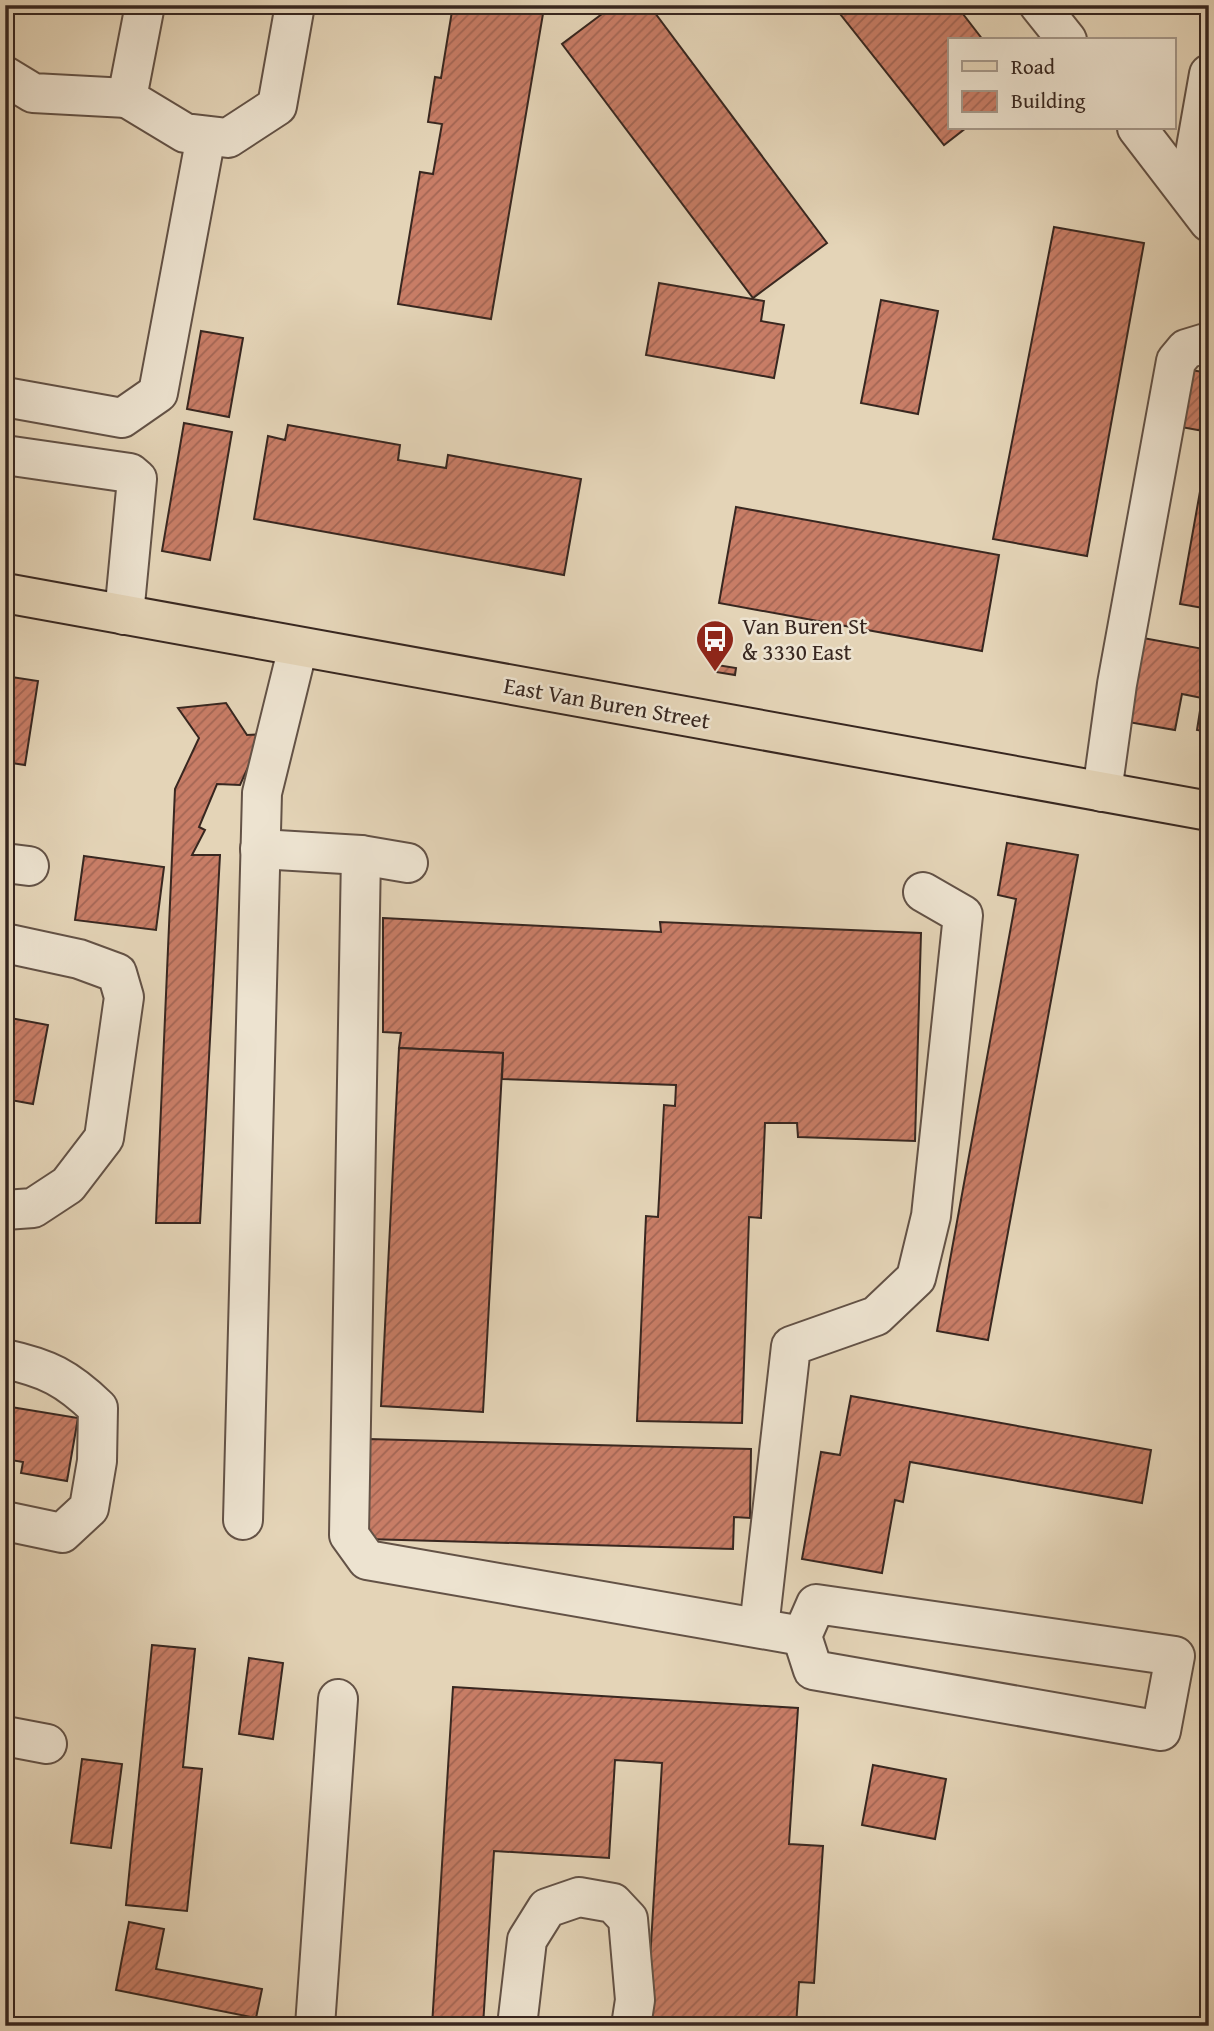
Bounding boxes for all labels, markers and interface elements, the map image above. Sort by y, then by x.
legend [948,38,1176,130]
text: Road [1011,51,1056,82]
text: Building [1011,85,1086,116]
place label: Van Buren St & 3330 East [742,609,867,668]
bus stop icon: Van Buren St & 3330 East [694,618,736,673]
street label: East Van Buren Street [501,668,713,737]

